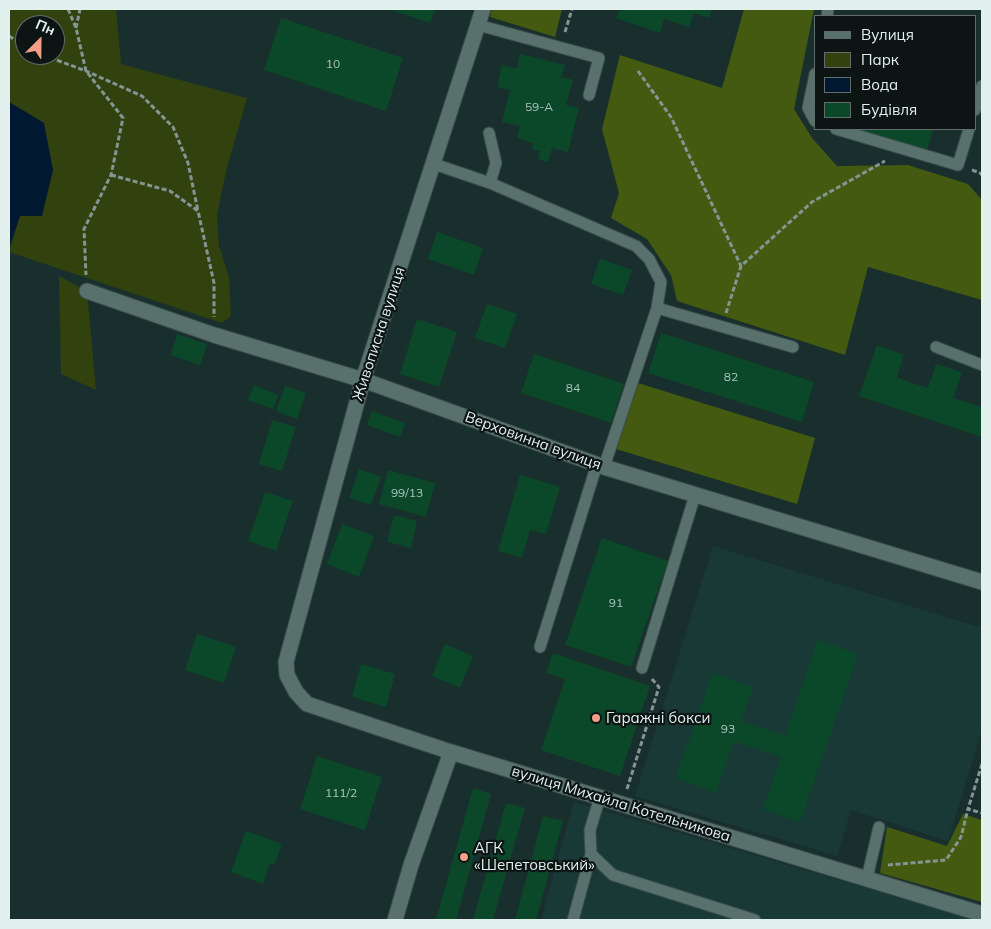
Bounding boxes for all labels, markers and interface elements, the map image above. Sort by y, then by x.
north arrow [15,15,65,65]
text: Пн [33,15,58,39]
legend [814,15,976,130]
text: Вулиця [861,25,914,44]
text: Парк [861,50,899,69]
house number: 10 [326,57,340,71]
text: Вода [861,75,898,94]
house number: 59-А [525,100,553,114]
text: Будівля [861,100,917,119]
street label: Живописна вулиця [349,265,409,403]
house number: 82 [724,370,738,384]
house number: 84 [566,381,580,395]
street label: Верховинна вулиця [462,408,604,474]
house number: 99/13 [391,486,423,500]
house number: 91 [609,596,623,610]
place label: Гаражні бокси [606,709,710,727]
marker: Гаражні бокси [590,712,602,724]
house number: 93 [721,722,735,736]
street label: вулиця Михайла Котельникова [509,762,733,846]
house number: 111/2 [325,786,357,800]
place label: АГК «Шепетовський» [474,839,595,874]
marker: АГК «Шепетовський» [458,851,470,863]

